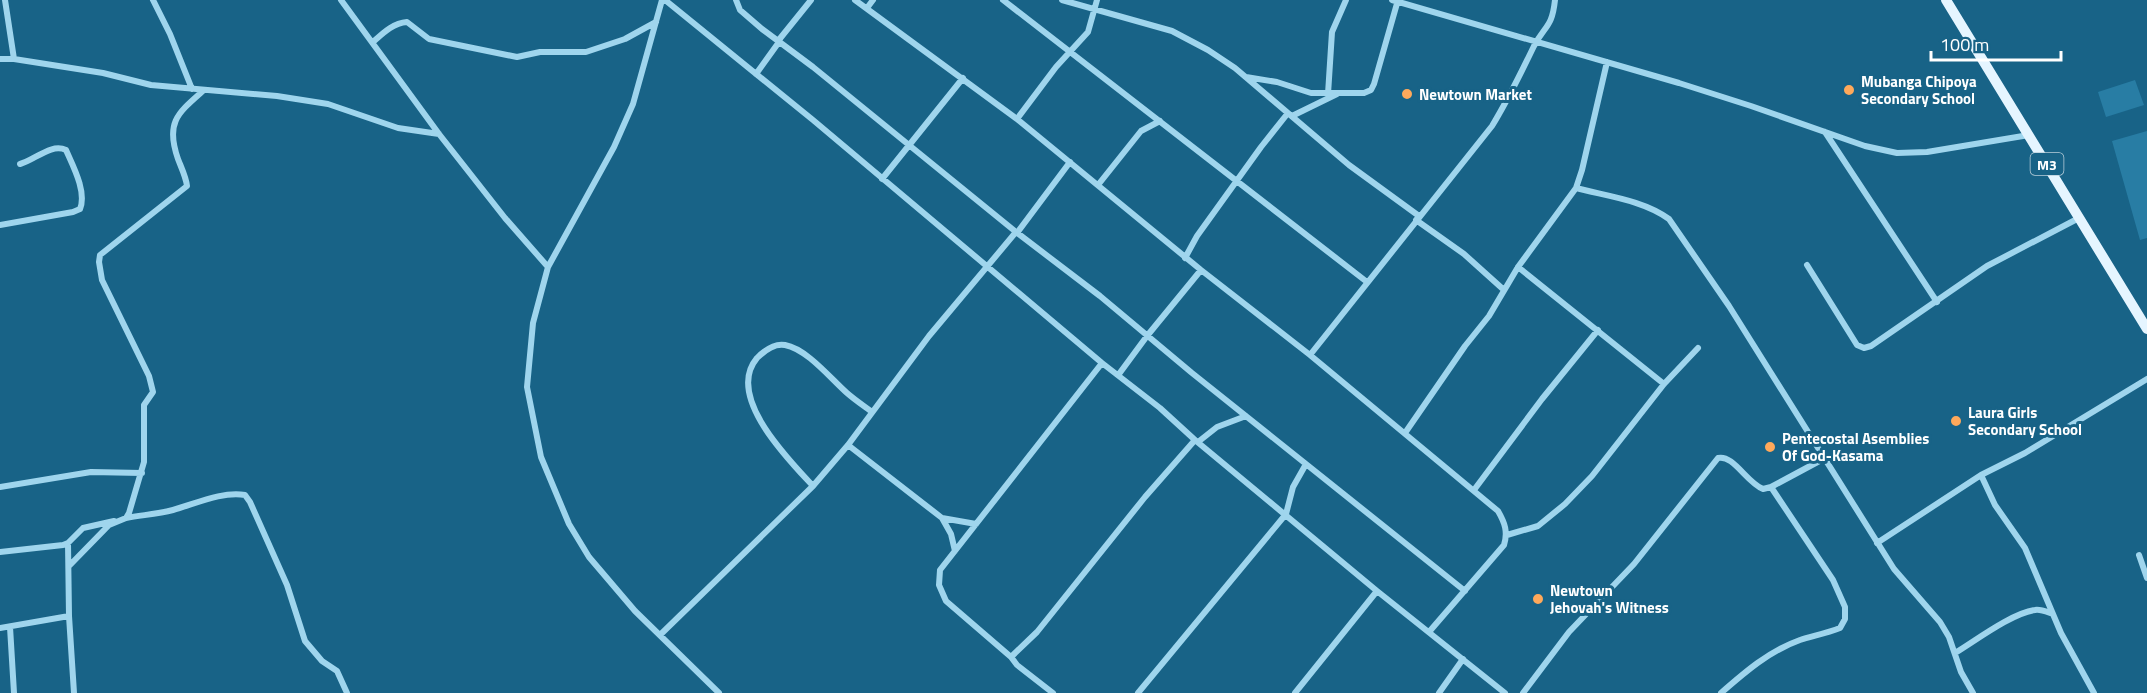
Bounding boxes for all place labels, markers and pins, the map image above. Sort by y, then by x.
place label: Mubanga Chipoya Secondary School [1861,70,1977,110]
place label: Newtown Market [1419,83,1533,106]
marker: Mubanga Chipoya Secondary School [1842,83,1856,97]
marker: Newtown Market [1400,87,1414,101]
place label: Laura Girls Secondary School [1968,401,2082,441]
marker: Laura Girls Secondary School [1949,414,1963,428]
place label: Pentecostal Asemblies Of God-Kasama [1782,427,1929,467]
marker: Pentecostal Asemblies Of God-Kasama [1763,440,1777,454]
place label: Newtown Jehovah's Witness [1550,579,1669,619]
marker: Newtown Jehovah's Witness [1531,592,1545,606]

